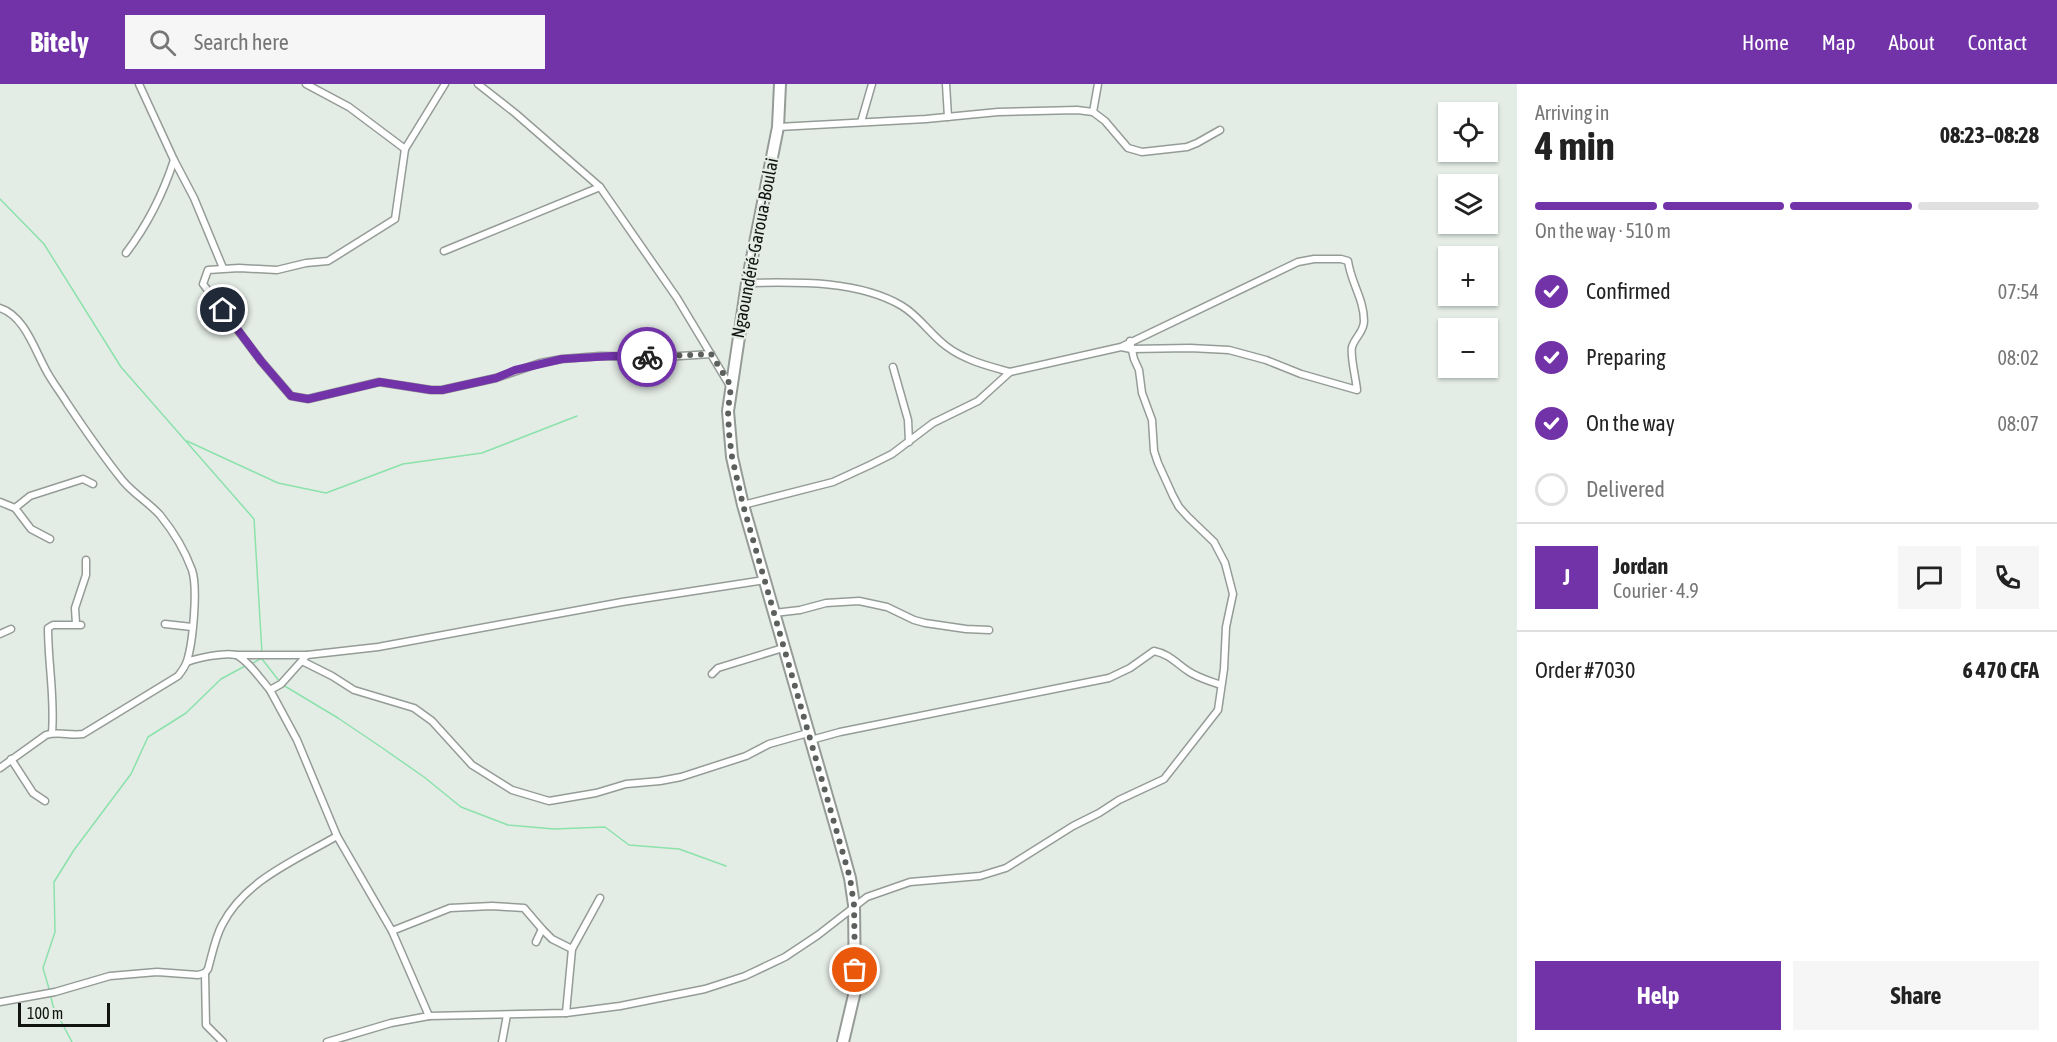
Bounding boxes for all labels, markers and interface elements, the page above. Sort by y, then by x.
search box [125,15,545,69]
text: Bitely [30,26,89,58]
icon: search [146,26,179,59]
text: Search here [194,29,289,55]
text: Home [1742,30,1789,54]
text: Map [1822,30,1856,54]
text: About [1889,30,1935,54]
text: Contact [1968,30,2027,54]
text: Arriving in [1535,101,1609,124]
map controls [1438,102,1498,378]
button: locate [1438,102,1498,162]
text: 08:23–08:28 [1940,122,2039,148]
text: 4 min [1535,124,1615,168]
street label: Ngaoundéré-Garoua-Boulai [727,156,782,340]
button: layers [1438,174,1498,234]
text: On the way · 510 m [1535,219,1671,242]
button: + [1438,246,1498,306]
icon: check [1535,275,1568,308]
text: Confirmed [1586,278,1671,304]
text: 07:54 [1998,280,2039,303]
pin [197,284,248,335]
icon: home [206,293,239,326]
button: − [1438,318,1498,378]
courier [617,327,677,387]
icon: bike [631,341,664,374]
icon: check [1535,341,1568,374]
text: Preparing [1586,344,1666,370]
text: 08:02 [1997,346,2039,369]
icon: check [1535,407,1568,440]
text: On the way [1586,410,1675,436]
text: 08:07 [1997,412,2039,435]
text: Delivered [1586,476,1665,502]
button: chat [1898,546,1961,609]
button: phone [1976,546,2039,609]
text: Jordan [1613,553,1668,579]
text: J [1563,564,1570,590]
text: Courier · 4.9 [1613,579,1699,602]
text: Order #7030 [1535,657,1635,683]
text: 6 470 CFA [1963,657,2039,683]
pin [829,944,880,995]
icon: bag [838,953,871,986]
button: Help [1535,961,1781,1030]
button: Share [1793,961,2039,1030]
scale bar [18,1000,110,1028]
text: 100 m [27,1004,63,1022]

